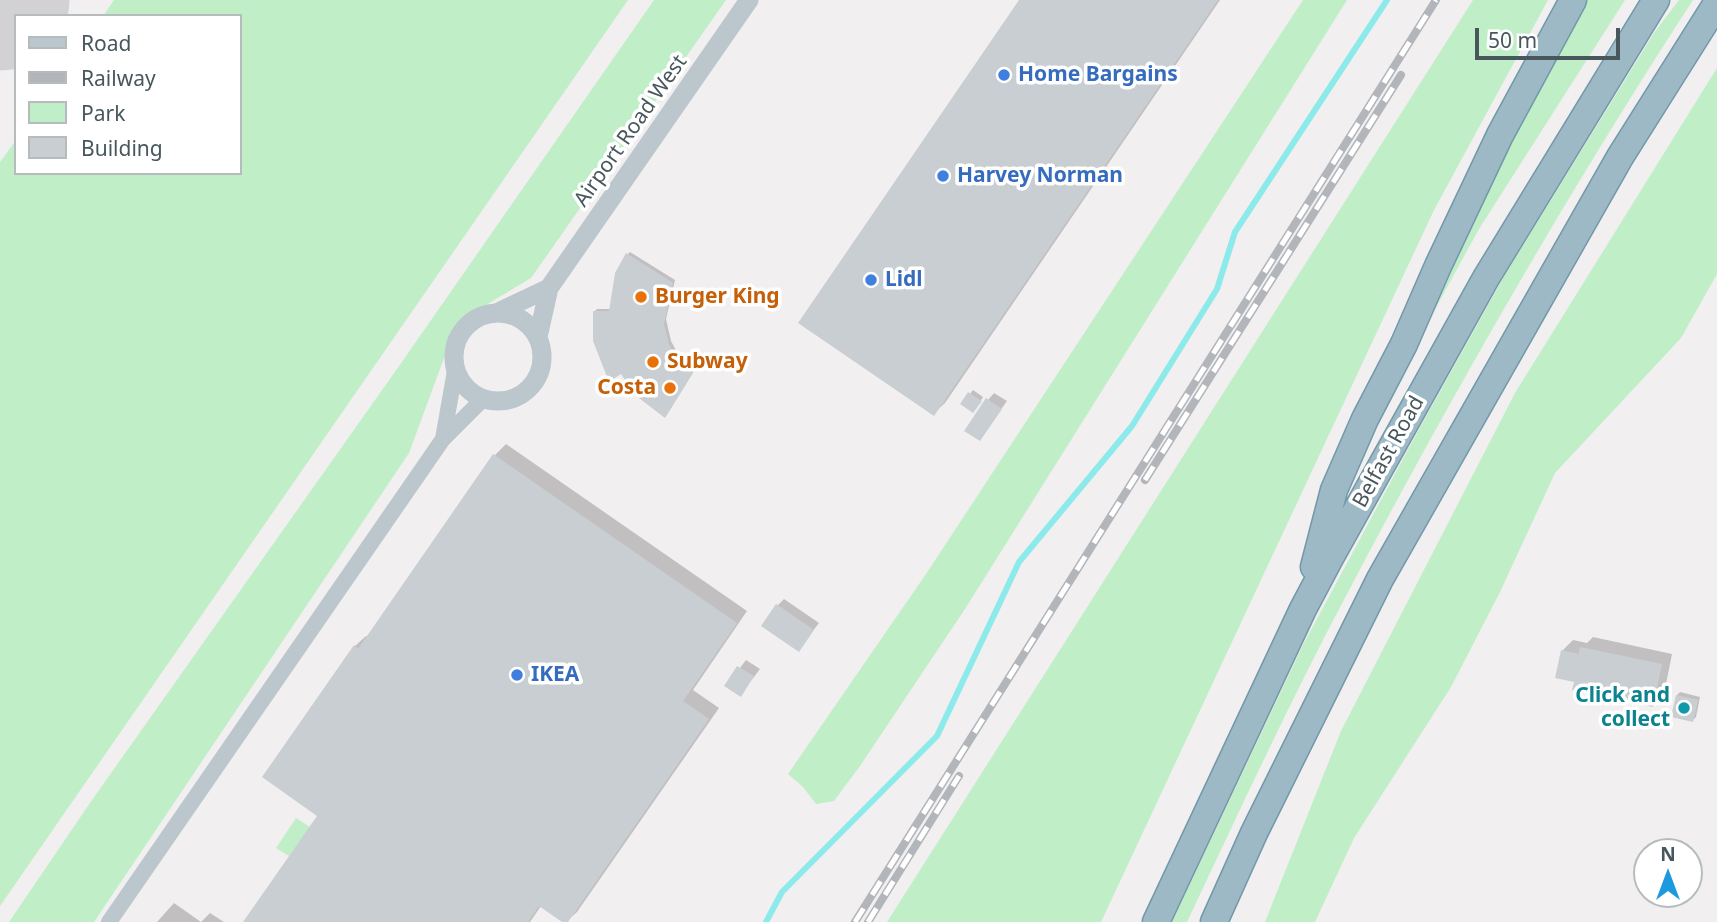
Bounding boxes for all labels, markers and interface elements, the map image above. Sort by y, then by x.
legend [14,14,242,175]
scale bar [1479,14,1624,58]
text: 50 m [1488,26,1537,54]
text: Road [81,29,131,57]
street label: Airport Road West [569,50,693,212]
place label: Home Bargains [1018,62,1178,88]
text: Railway [81,64,156,92]
marker: Home Bargains [996,67,1012,83]
text: Park [81,99,125,127]
text: Building [81,134,163,162]
place label: Harvey Norman [957,163,1123,189]
marker: Harvey Norman [935,168,951,184]
place label: Lidl [885,267,923,293]
marker: Lidl [863,272,879,288]
place label: Burger King [655,284,780,310]
marker: Burger King [633,289,649,305]
place label: Subway [667,349,748,375]
marker: Subway [645,354,661,370]
place label: Costa [597,375,656,401]
marker: Costa [662,380,678,396]
street label: Belfast Road [1348,392,1430,512]
place label: IKEA [531,662,579,688]
marker: IKEA [509,667,525,683]
place label: Click and collect [1575,683,1670,733]
marker: Click and collect [1676,700,1692,716]
north arrow [1633,838,1703,908]
text: N [1660,841,1676,867]

